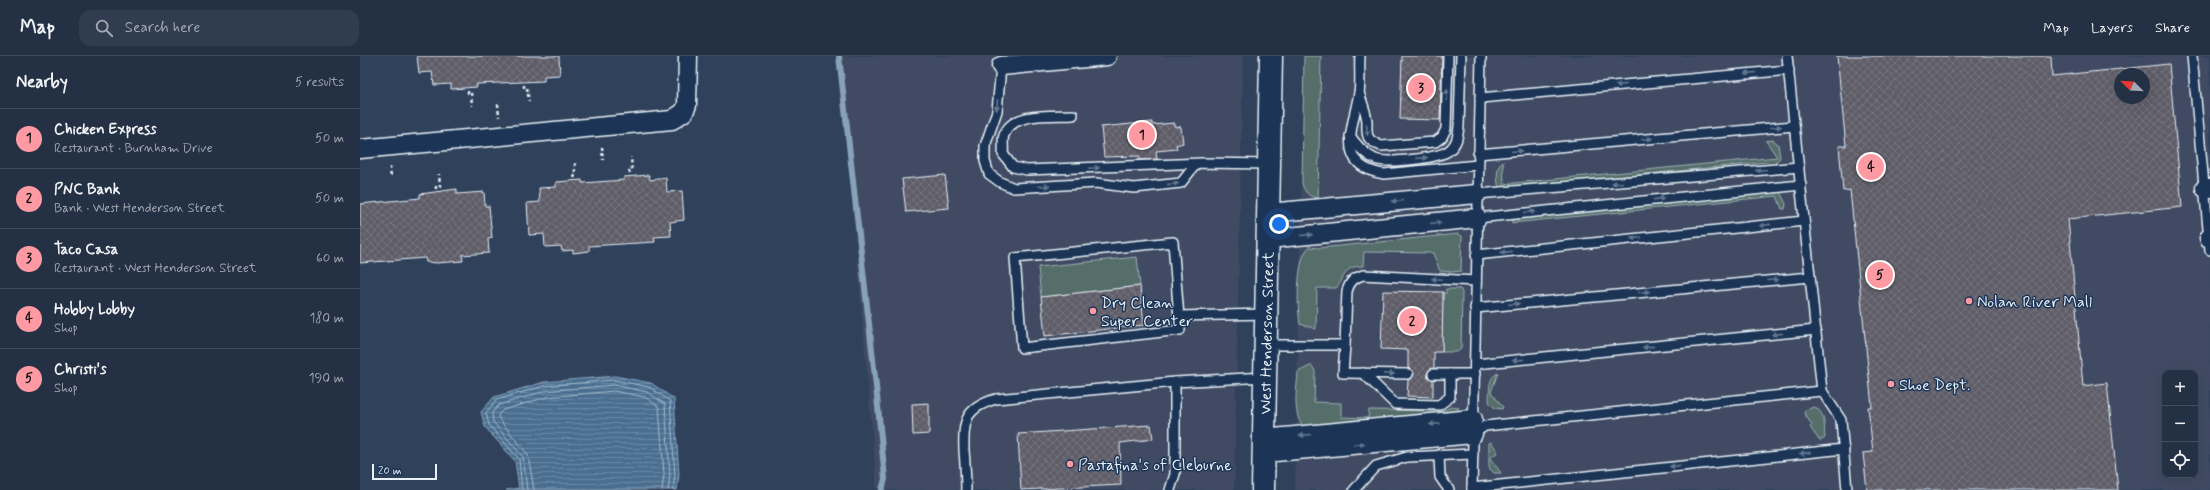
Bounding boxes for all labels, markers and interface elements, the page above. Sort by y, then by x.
search box [79,10,359,46]
text: Map [20,15,55,40]
icon: search [93,17,115,39]
text: Search here [125,18,200,38]
text: Map [2043,19,2069,37]
text: Layers [2091,19,2133,37]
text: Share [2155,19,2190,37]
north arrow [2114,68,2150,104]
one-way arrow [1744,70,1756,77]
text: Nearby [16,71,68,93]
pin: 3 [1408,73,1434,103]
text: 5 results [295,74,344,91]
one-way arrow [1614,82,1627,88]
one-way arrow [1444,88,1450,101]
one-way arrow [994,99,1001,111]
text: Chicken Express [54,120,157,140]
pin: 1 [1129,120,1155,150]
one-way arrow [1363,123,1370,136]
one-way arrow [1770,124,1782,131]
text: 1 [26,130,32,147]
text: 50 m [315,130,344,147]
one-way arrow [1641,136,1653,142]
text: Restaurant · Burnham Drive [54,140,213,157]
one-way arrow [1511,147,1523,154]
pin: 4 [1858,152,1884,182]
one-way arrow [1416,154,1428,161]
one-way arrow [1088,164,1100,171]
one-way arrow [1755,167,1767,174]
one-way arrow [1611,179,1623,186]
text: PNC Bank [54,180,120,200]
one-way arrow [1167,181,1179,187]
one-way arrow [1038,183,1051,189]
text: 2 [26,190,32,207]
text: 50 m [315,190,344,207]
one-way arrow [1653,196,1665,202]
one-way arrow [1390,198,1403,205]
text: Bank · West Henderson Street [54,200,225,217]
one-way arrow [1524,209,1536,215]
your location [1269,214,1289,234]
one-way arrow [1430,220,1442,227]
one-way arrow [1759,222,1771,228]
one-way arrow [1300,231,1313,238]
one-way arrow [1630,235,1642,242]
text: Taco Casa [54,240,118,260]
one-way arrow [1500,248,1512,255]
text: 3 [26,250,32,267]
text: 60 m [316,250,344,267]
street label: West Henderson Street [1255,251,1279,415]
text: Restaurant · West Henderson Street [54,260,256,277]
pin: 5 [1867,260,1893,290]
one-way arrow [1430,276,1443,282]
one-way arrow [1767,277,1779,284]
one-way arrow [1638,289,1650,296]
place label: Nolan River Mall [1977,292,2092,313]
place label: Dry Clean Super Center [1101,293,1193,332]
marker: Nolan River Mall [1964,296,1974,306]
text: Hobby Lobby [54,300,135,320]
one-way arrow [1508,301,1520,308]
marker: Dry Clean Super Center [1088,306,1098,316]
pin: 2 [1399,306,1425,336]
text: 4 [25,310,33,327]
text: 180 m [309,310,344,327]
text: Shop [54,320,78,337]
one-way arrow [1771,331,1783,338]
one-way arrow [1642,344,1654,350]
one-way arrow [1512,357,1524,363]
text: Christi's [54,360,107,380]
text: 5 [25,370,33,387]
text: 190 m [309,370,344,387]
one-way arrow [1383,370,1395,377]
map controls [2162,370,2198,478]
button: + [2162,370,2198,406]
place label: Shoe Dept. [1899,375,1970,396]
marker: Shoe Dept. [1886,379,1896,389]
text: Shop [54,380,78,397]
button: − [2162,406,2198,442]
one-way arrow [1429,421,1441,427]
one-way arrow [1299,432,1311,439]
one-way arrow [1353,441,1365,448]
button: locate [2162,442,2198,478]
one-way arrow [1799,450,1811,456]
place label: Pastafina's of Cleburne [1078,455,1232,476]
marker: Pastafina's of Cleburne [1065,459,1075,469]
scale bar [372,462,437,481]
one-way arrow [1669,463,1681,470]
text: 20 m [378,464,401,478]

